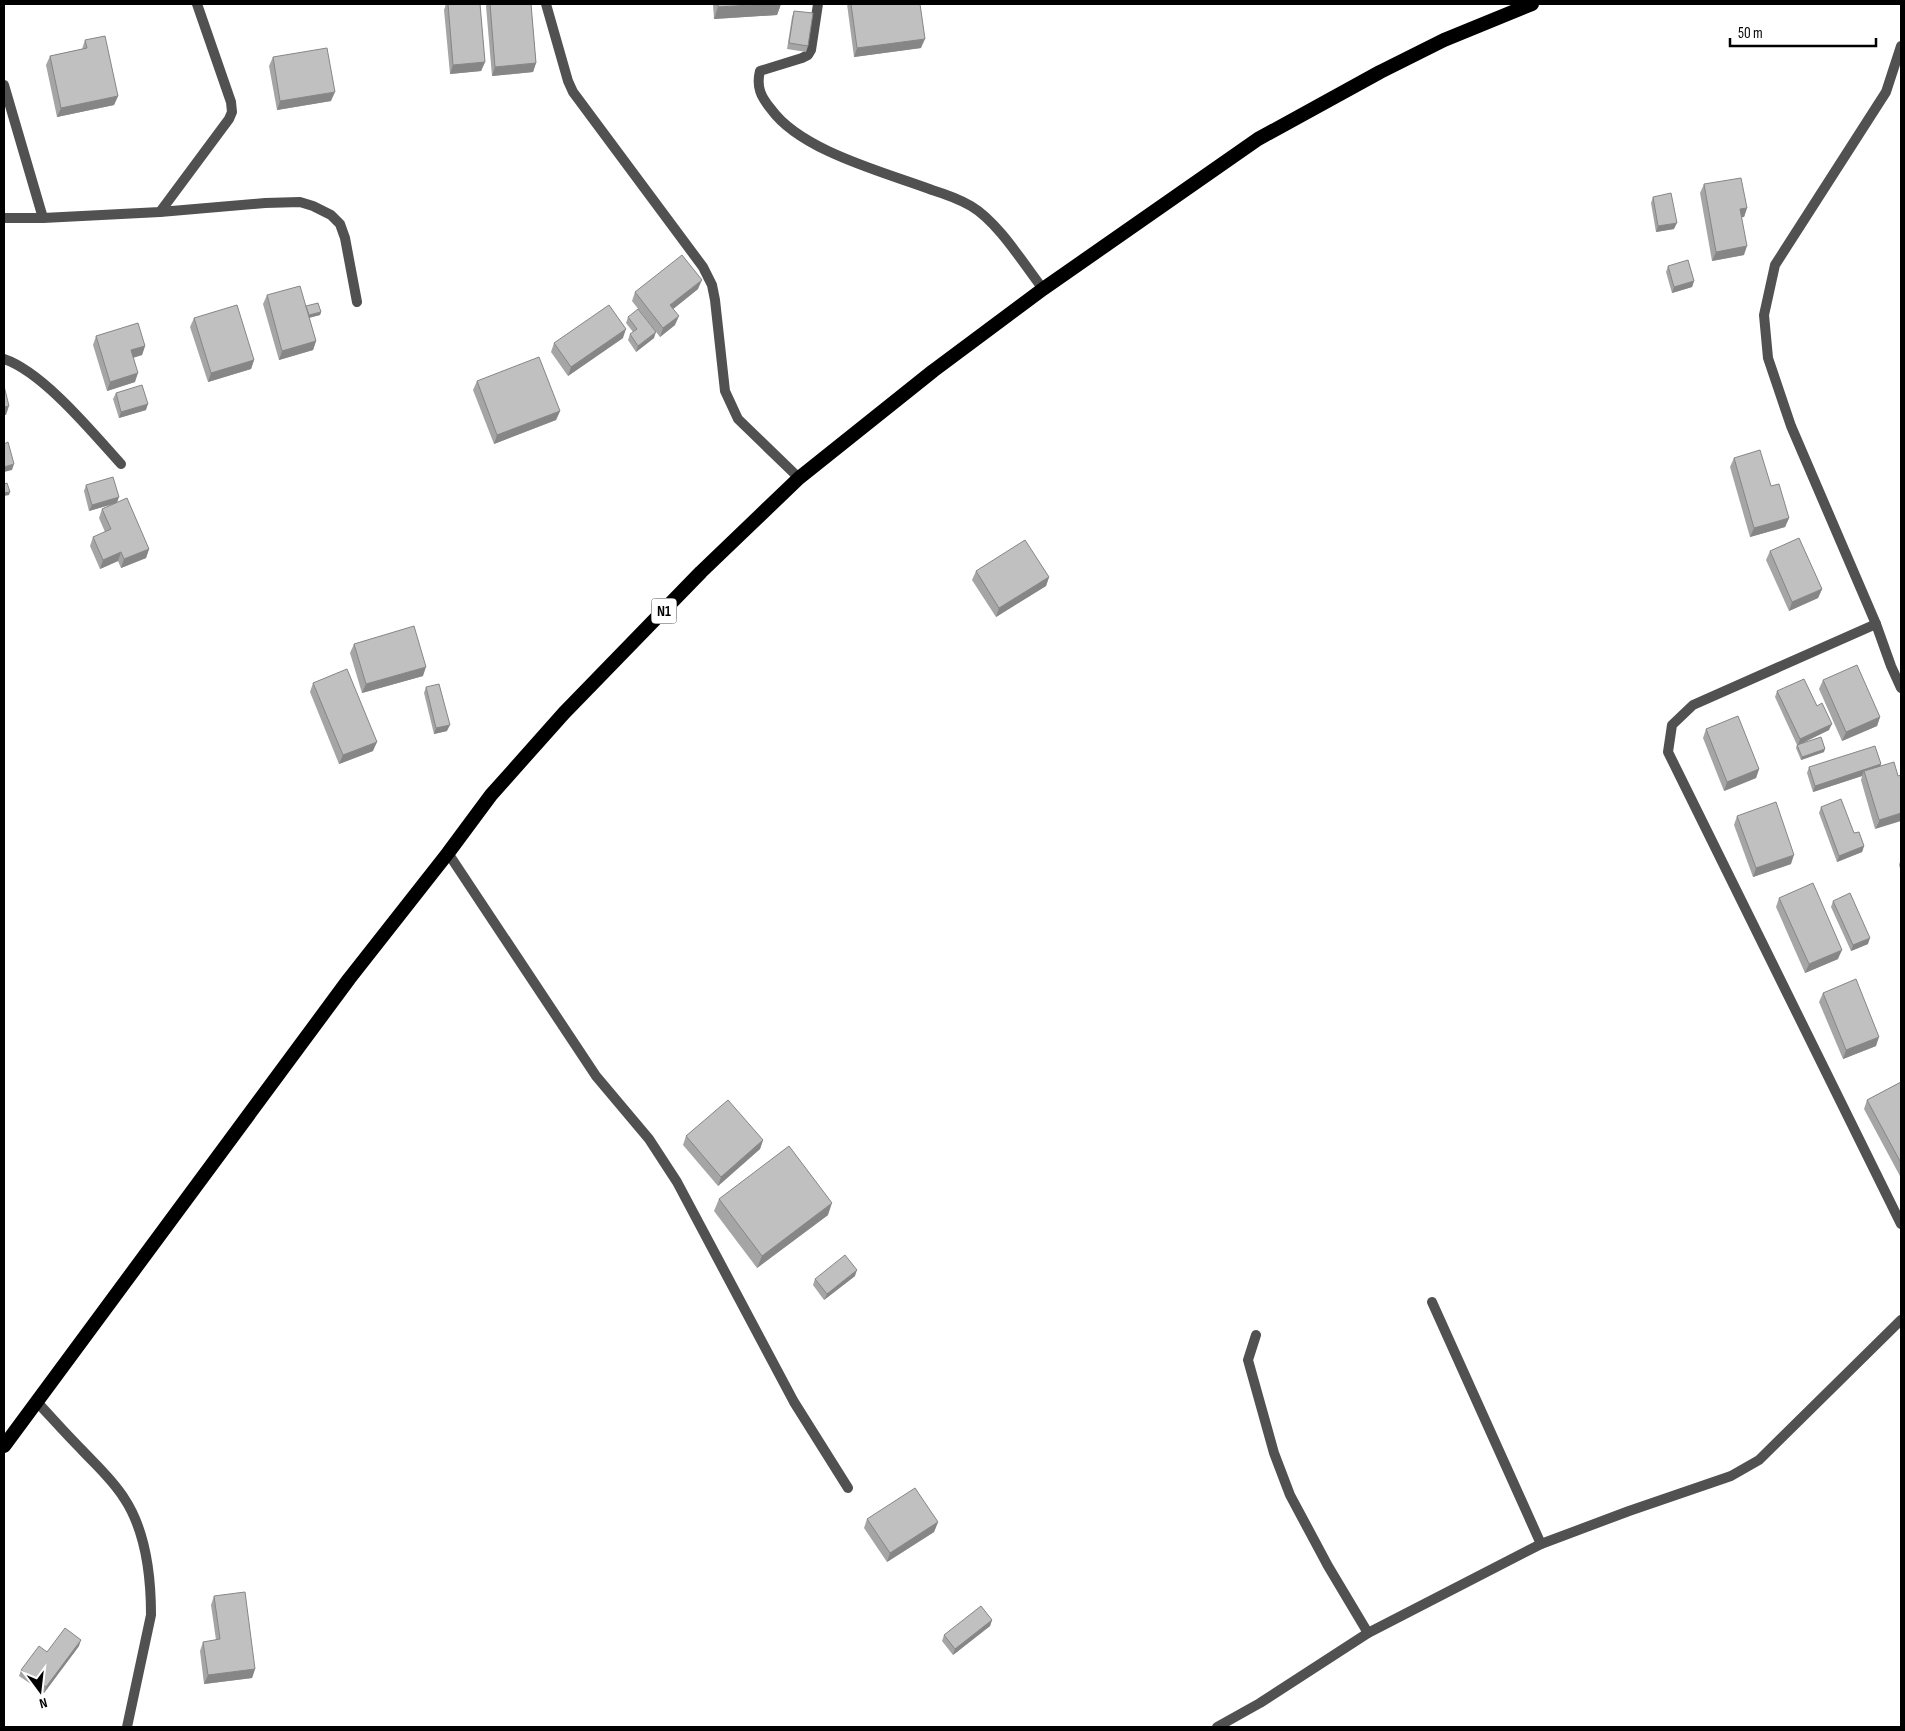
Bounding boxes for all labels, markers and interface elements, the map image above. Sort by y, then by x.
scale bar [1730,15,1876,47]
text: 50 m [1738,24,1763,43]
road number: N1 [652,598,676,624]
north arrow [15,1666,65,1716]
text: N [37,1694,49,1712]

